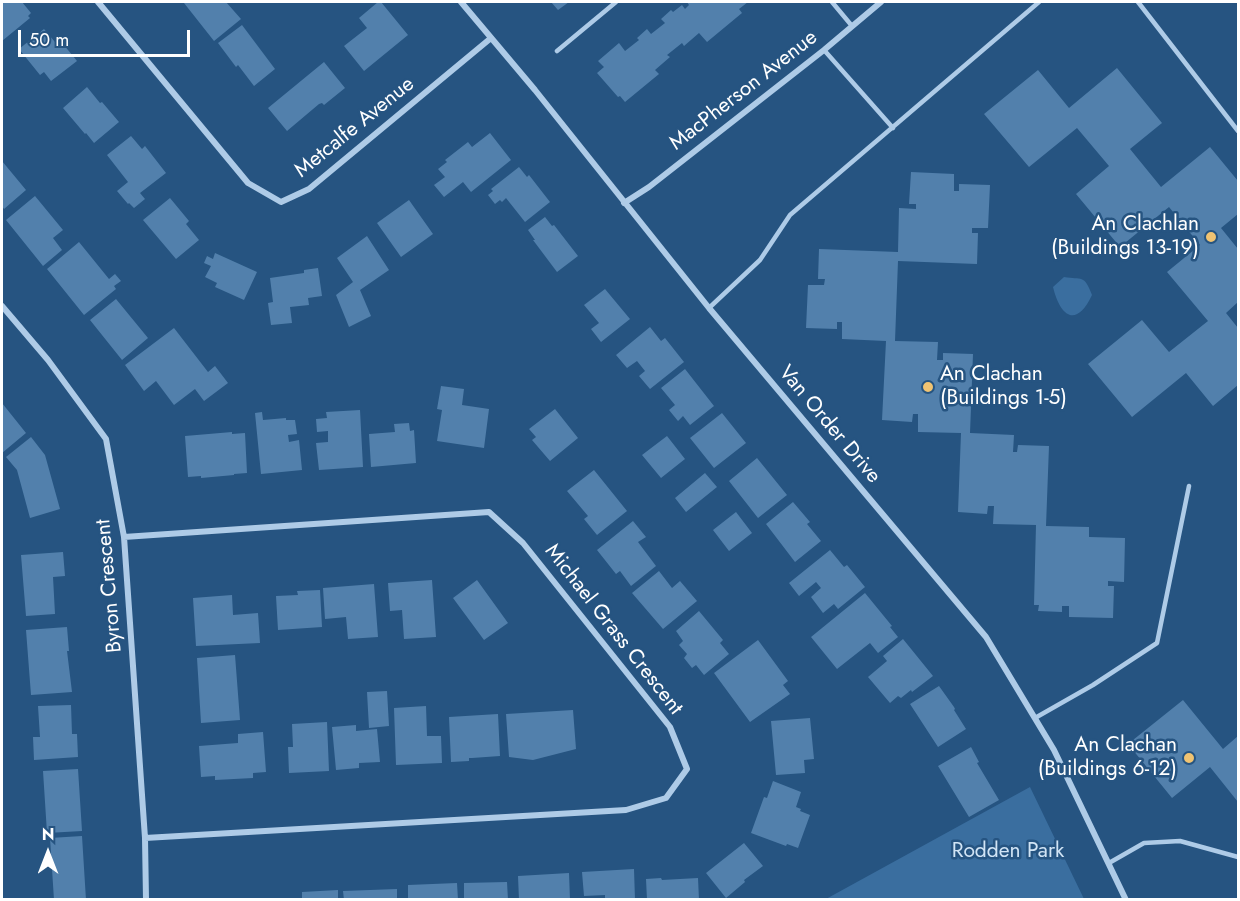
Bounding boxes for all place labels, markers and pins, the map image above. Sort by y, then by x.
place label: An Clachlan (Buildings 13-19) [1051,212,1199,262]
marker: An Clachlan (Buildings 13-19) [1204,230,1218,244]
place label: An Clachan (Buildings 1-5) [940,362,1067,412]
marker: An Clachan (Buildings 1-5) [921,380,935,394]
place label: An Clachan (Buildings 6-12) [1038,733,1177,783]
marker: An Clachan (Buildings 6-12) [1182,751,1196,765]

